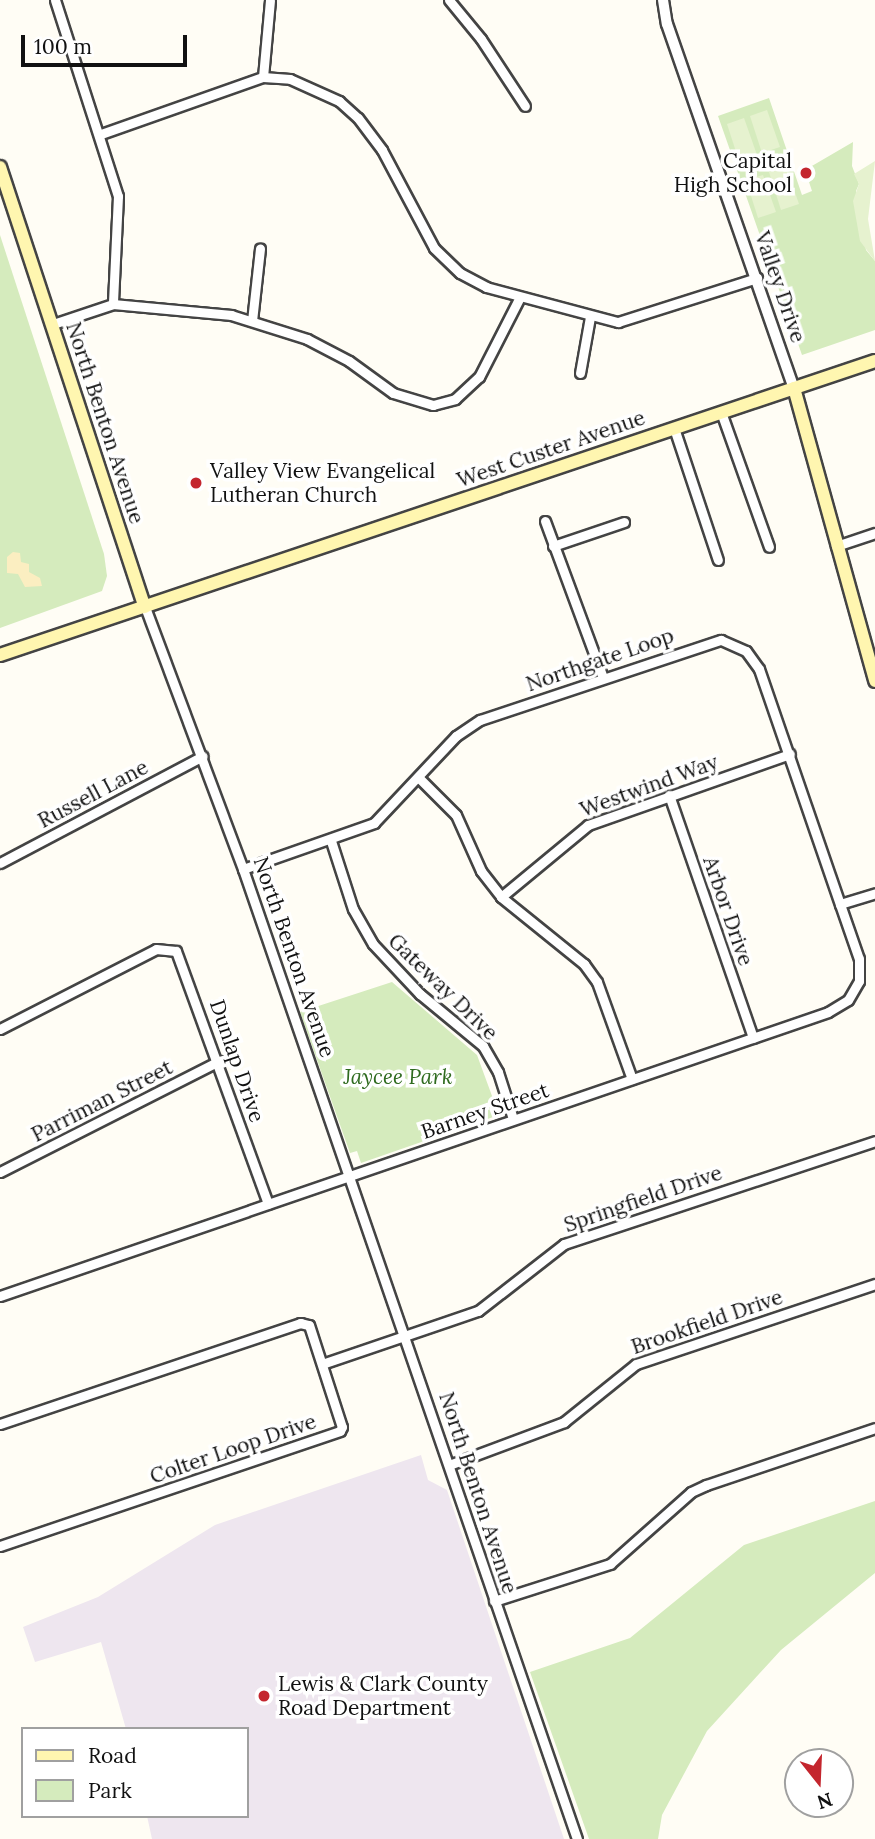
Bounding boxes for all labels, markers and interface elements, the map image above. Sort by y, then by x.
scale bar [24,21,191,65]
text: 100 m [34,33,92,60]
place label: Capital High School [674,148,792,198]
marker: Capital High School [798,165,814,181]
street label: Valley Drive [749,228,811,346]
street label: North Benton Avenue [60,319,150,527]
street label: West Custer Avenue [454,405,648,493]
place label: Valley View Evangelical Lutheran Church [210,458,435,508]
marker: Valley View Evangelical Lutheran Church [188,475,204,491]
street label: Northgate Loop [523,623,677,697]
street label: Westwind Way [577,749,721,823]
street label: Russell Lane [34,754,152,834]
street label: North Benton Avenue [248,853,340,1061]
street label: Arbor Drive [698,853,758,969]
street label: Gateway Drive [383,928,503,1046]
street label: Dunlap Drive [204,996,270,1126]
street label: Parriman Street [27,1055,177,1147]
park label: Jaycee Park [343,1064,453,1090]
street label: Barney Street [418,1077,552,1145]
street label: Springfield Drive [561,1160,725,1238]
street label: Brookfield Drive [628,1284,786,1360]
street label: North Benton Avenue [433,1389,523,1597]
street label: Colter Loop Drive [147,1409,319,1489]
place label: Lewis & Clark County Road Department [278,1671,488,1721]
marker: Lewis & Clark County Road Department [256,1688,272,1704]
legend [21,1727,248,1818]
text: Road [88,1742,137,1769]
north arrow [784,1748,854,1818]
text: Park [88,1777,132,1804]
text: N [814,1787,836,1815]

